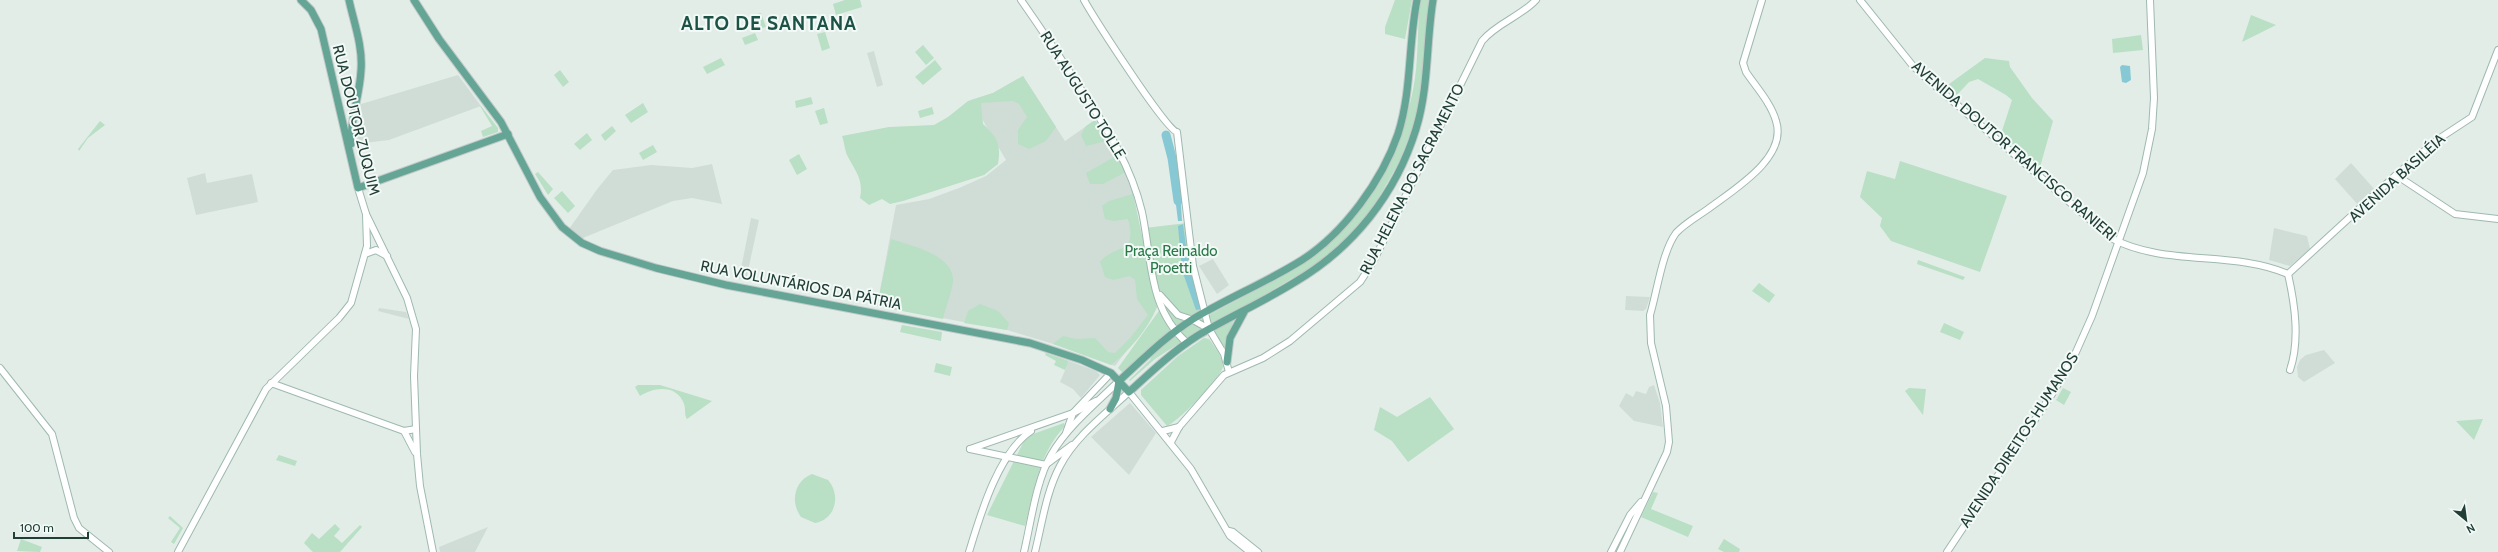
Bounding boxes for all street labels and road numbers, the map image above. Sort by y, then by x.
street label: RUA AUGUSTO TOLLE [1036,28,1130,162]
street label: RUA DOUTOR ZUQUIM [329,43,383,197]
street label: AVENIDA DOUTOR FRANCISCO RANIERI [1908,57,2120,245]
street label: RUA HELENA DO SACRAMENTO [1356,81,1468,277]
street label: AVENIDA BASILÉIA [2344,129,2449,226]
street label: RUA VOLUNTÁRIOS DA PÁTRIA [699,256,904,313]
street label: AVENIDA DIREITOS HUMANOS [1956,349,2082,531]

